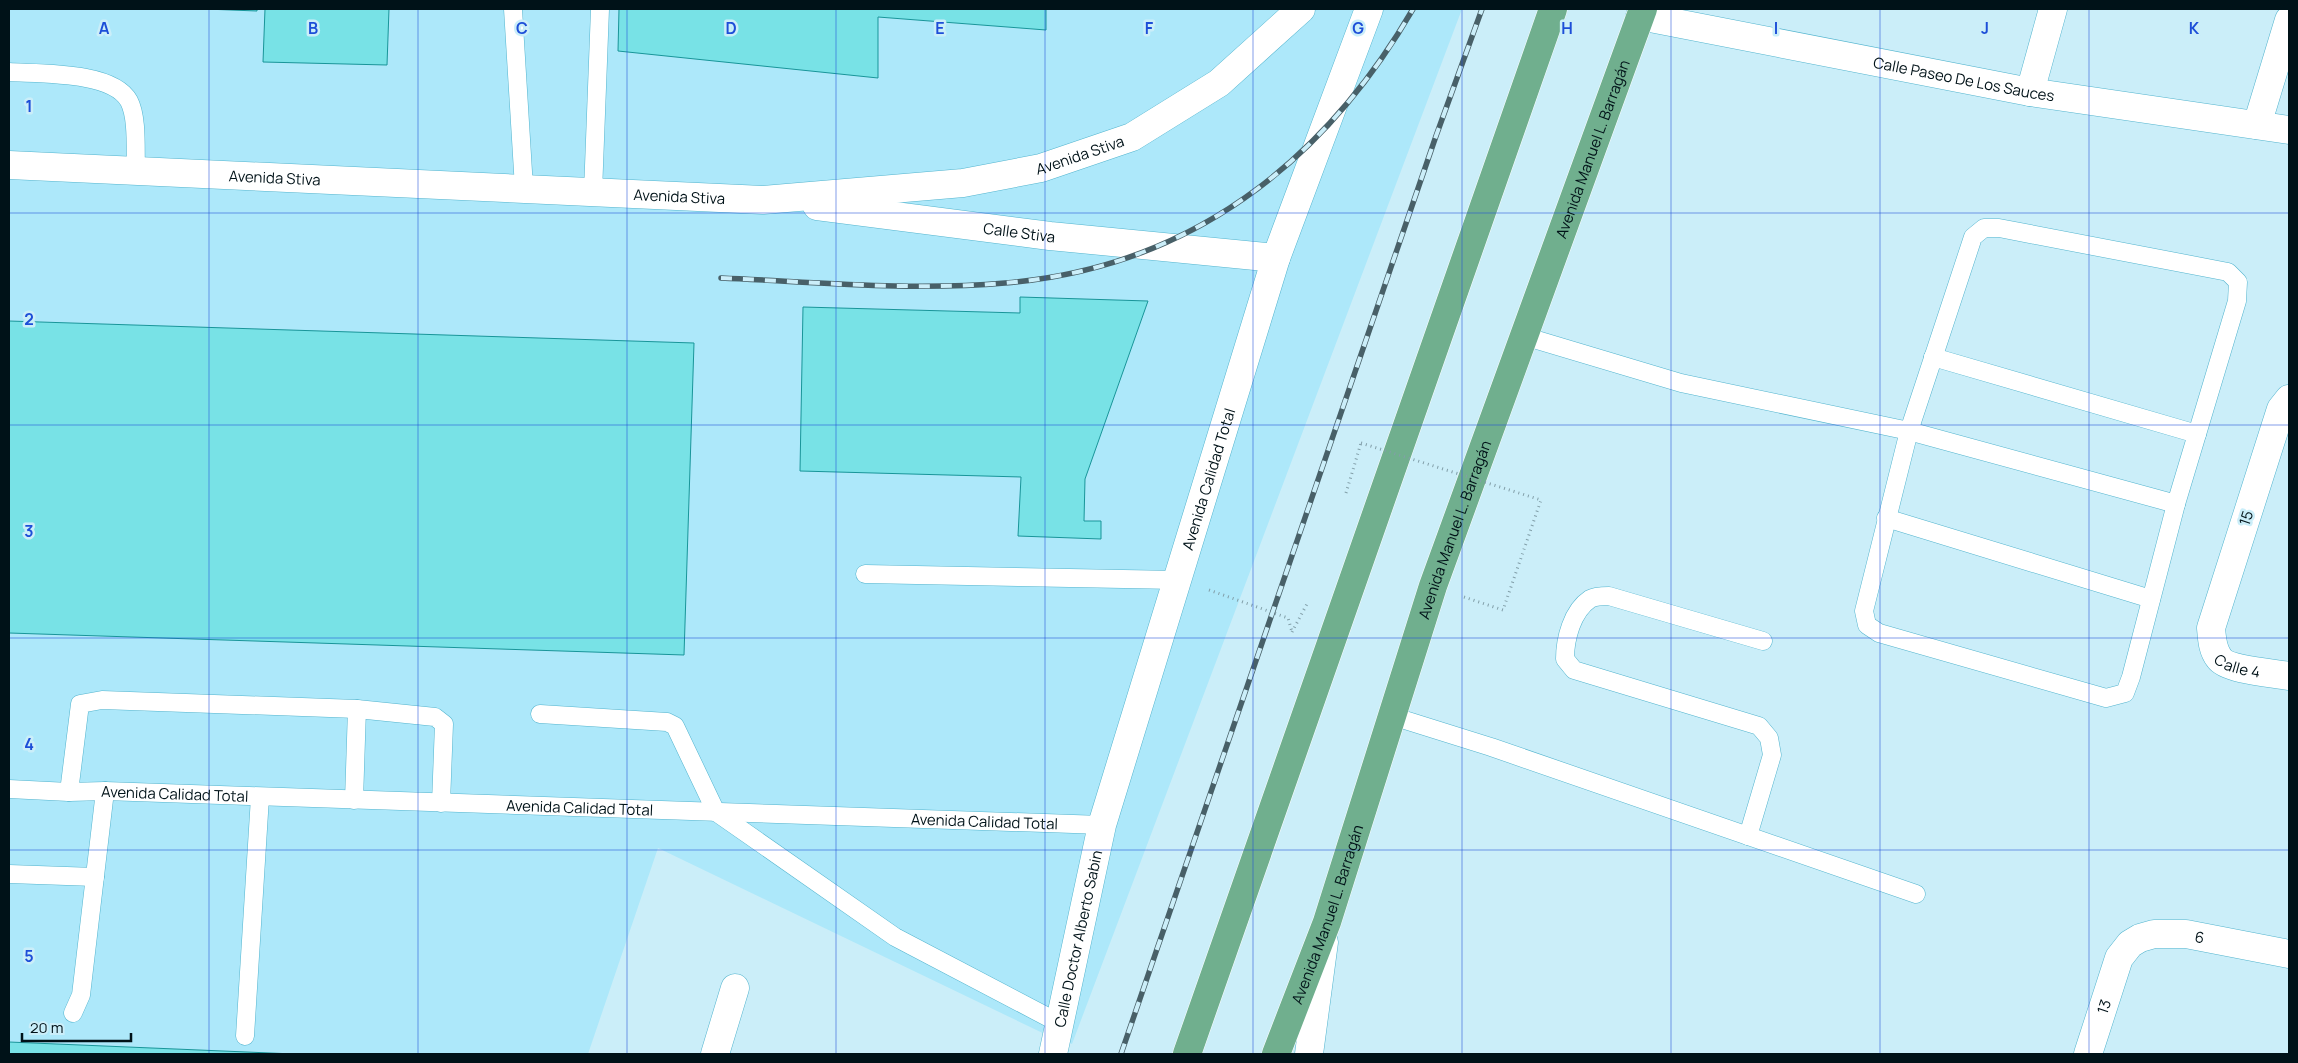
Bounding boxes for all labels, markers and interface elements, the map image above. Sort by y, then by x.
text: A [99,17,110,39]
text: B [308,17,318,39]
text: C [516,17,528,39]
text: D [725,17,737,39]
text: E [935,17,945,39]
text: F [1145,17,1154,39]
text: G [1352,17,1364,39]
text: H [1561,17,1573,39]
text: I [1774,17,1778,39]
text: J [1981,17,1989,39]
text: K [2189,17,2200,39]
street label: Calle Paseo De Los Sauces [1872,51,2056,106]
street label: Avenida Manuel L. Barragán [1550,57,1634,241]
text: 1 [25,95,33,117]
street label: Avenida Stiva [1034,130,1127,179]
street label: Avenida Stiva [228,165,321,190]
street label: Avenida Stiva [633,183,726,209]
street label: Calle Stiva [982,217,1056,247]
text: 2 [24,308,34,330]
street label: Avenida Calidad Total [1177,406,1240,553]
street label: Avenida Manuel L. Barragán [1413,437,1496,622]
street label: 15 [2234,508,2258,528]
text: 3 [24,520,34,542]
street label: Calle 4 [2210,649,2262,682]
text: 4 [24,733,34,755]
street label: Avenida Calidad Total [101,780,249,806]
street label: Avenida Calidad Total [506,794,654,820]
street label: Avenida Calidad Total [910,808,1058,834]
street label: Avenida Manuel L. Barragán [1286,822,1368,1007]
street label: Calle Doctor Alberto Sabin [1049,848,1107,1029]
street label: 6 [2193,925,2206,948]
text: 5 [24,945,34,967]
street label: 13 [2091,996,2116,1016]
scale bar [22,1010,131,1042]
text: 20 m [30,1017,63,1038]

